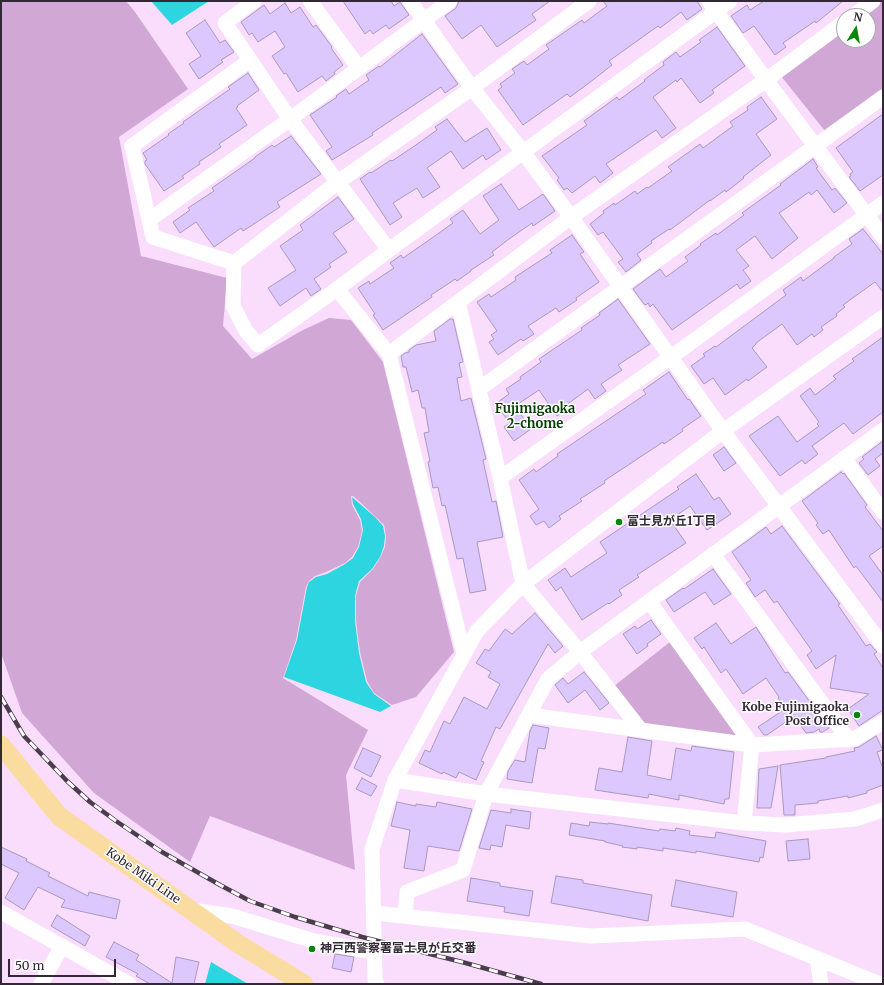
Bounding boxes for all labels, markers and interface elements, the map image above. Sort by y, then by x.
north arrow [836,8,876,48]
text: N [852,9,864,25]
district label: Fujimigaoka 2-chome [495,401,575,432]
place label: 富士見が丘1丁目 [627,515,717,529]
marker: 富士見が丘1丁目 [614,517,624,527]
place label: Kobe Fujimigaoka Post Office [742,701,849,729]
marker: Kobe Fujimigaoka Post Office [852,710,862,720]
street label: Kobe Miki Line [103,845,183,907]
place label: 神戸西警察署富士見が丘交番 [320,942,476,956]
marker: 神戸西警察署富士見が丘交番 [307,944,317,954]
scale bar [10,951,118,977]
text: 50 m [15,958,44,973]

